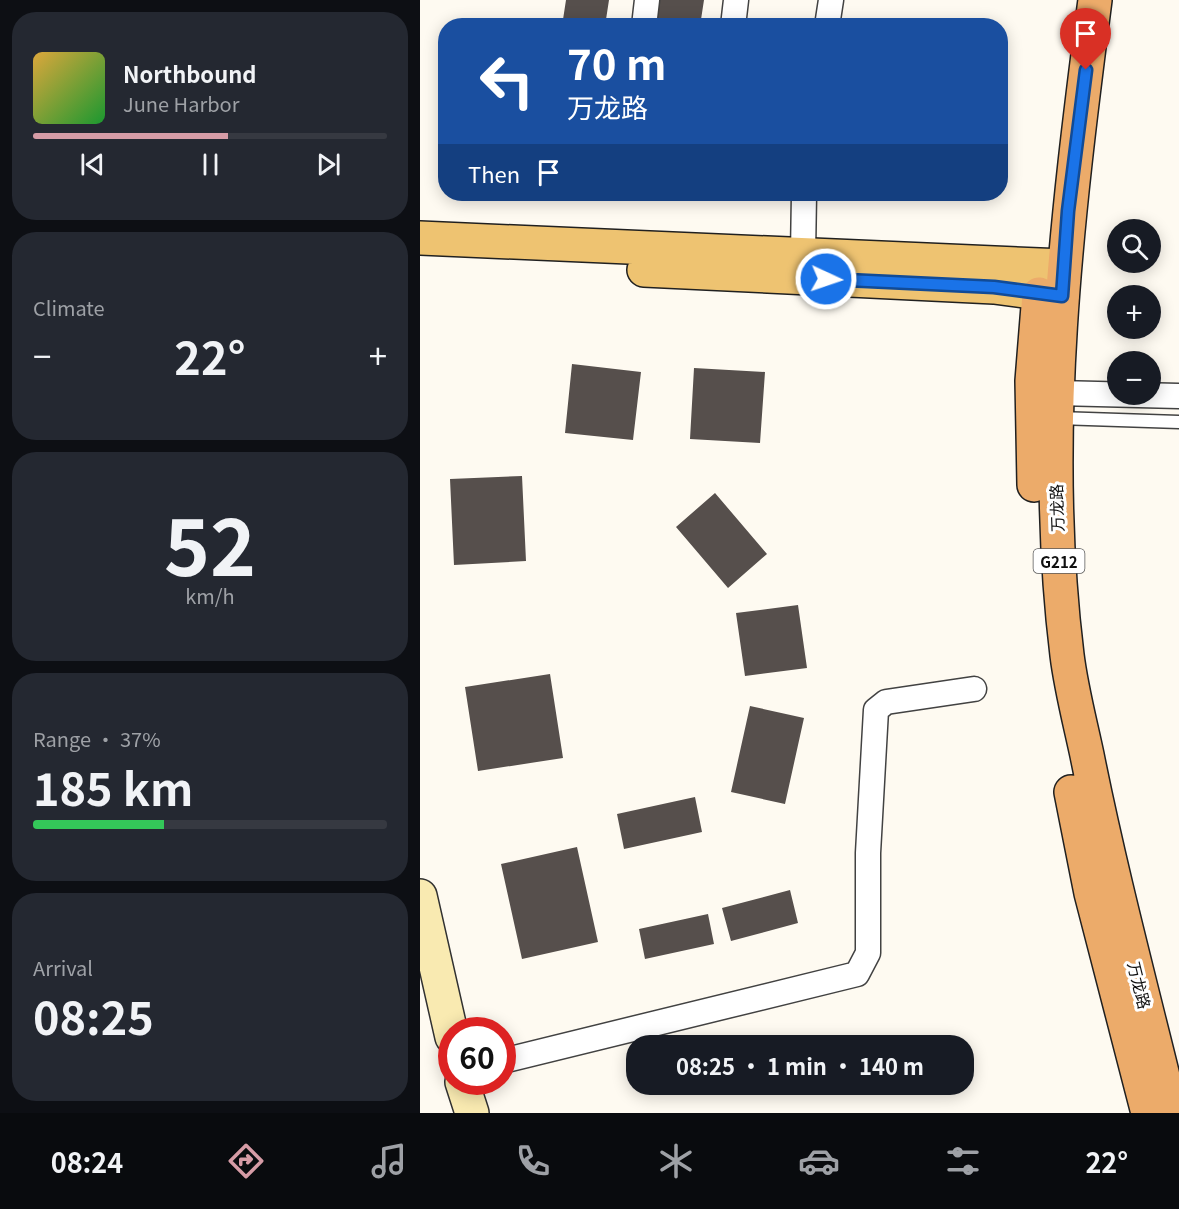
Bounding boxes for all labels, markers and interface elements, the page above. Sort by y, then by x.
pin [1060,8,1111,70]
icon: arrive [1069,17,1102,50]
text: 70 m [567,31,667,92]
icon: left [468,42,546,120]
text: Northbound [123,57,256,89]
text: 万龙路 [567,87,648,126]
text: June Harbor [123,89,239,118]
icon: previous [76,148,109,181]
icon: pause [194,148,227,181]
icon: next [312,148,345,181]
icon: arrive [532,156,565,189]
text: Then [468,157,520,189]
map controls [1107,219,1161,405]
button: search [1107,219,1161,273]
position arrow [794,247,858,311]
button: + [1107,285,1161,339]
text: Climate [33,293,105,322]
text: 22° [174,323,246,388]
text: − [33,331,51,379]
text: + [369,331,387,379]
button: − [1107,351,1161,405]
street label: 万龙路 [1043,484,1069,532]
text: 52 [164,486,256,598]
road number: G212 [1034,549,1084,573]
text: km/h [185,581,235,610]
text: Range · 37% [33,724,161,753]
text: 185 km [33,754,193,819]
text: Arrival [33,953,93,982]
street label: 万龙路 [1123,959,1157,1011]
text: 08:25 [33,983,154,1048]
speed limit sign: 60 [438,1017,516,1095]
text: 08:25 · 1 min · 140 m [676,1049,924,1081]
icon: directions [225,1140,267,1182]
icon: music [368,1140,410,1182]
icon: phone [512,1140,554,1182]
icon: climate [655,1140,697,1182]
icon: car [798,1140,840,1182]
icon: filters [942,1140,984,1182]
text: 08:24 [51,1142,123,1181]
text: 22° [1085,1142,1128,1181]

